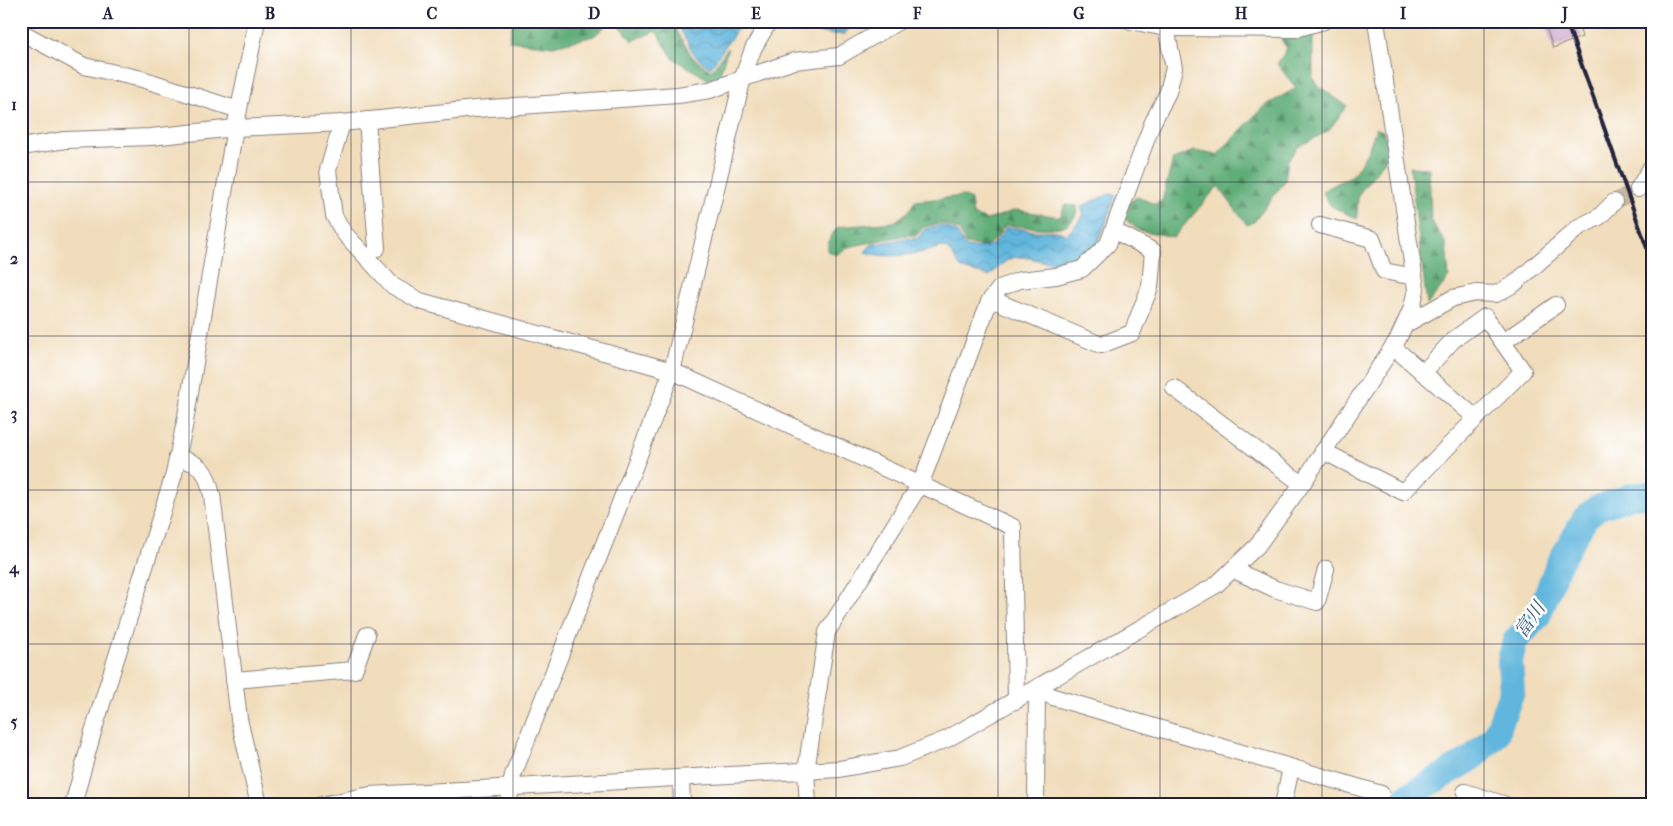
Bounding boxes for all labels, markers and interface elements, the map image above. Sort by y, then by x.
text: A [102,4,114,23]
text: B [265,4,275,23]
text: C [427,4,438,23]
text: D [588,4,600,23]
text: E [751,4,761,23]
text: F [912,4,922,23]
text: G [1073,4,1085,23]
text: H [1235,4,1248,23]
text: I [1400,4,1407,23]
text: J [1560,4,1568,24]
text: 1 [11,95,17,114]
text: 2 [10,249,18,268]
text: 3 [11,404,17,424]
text: 4 [8,558,20,578]
water label: 富川 [1510,596,1551,642]
text: 5 [11,712,18,731]

